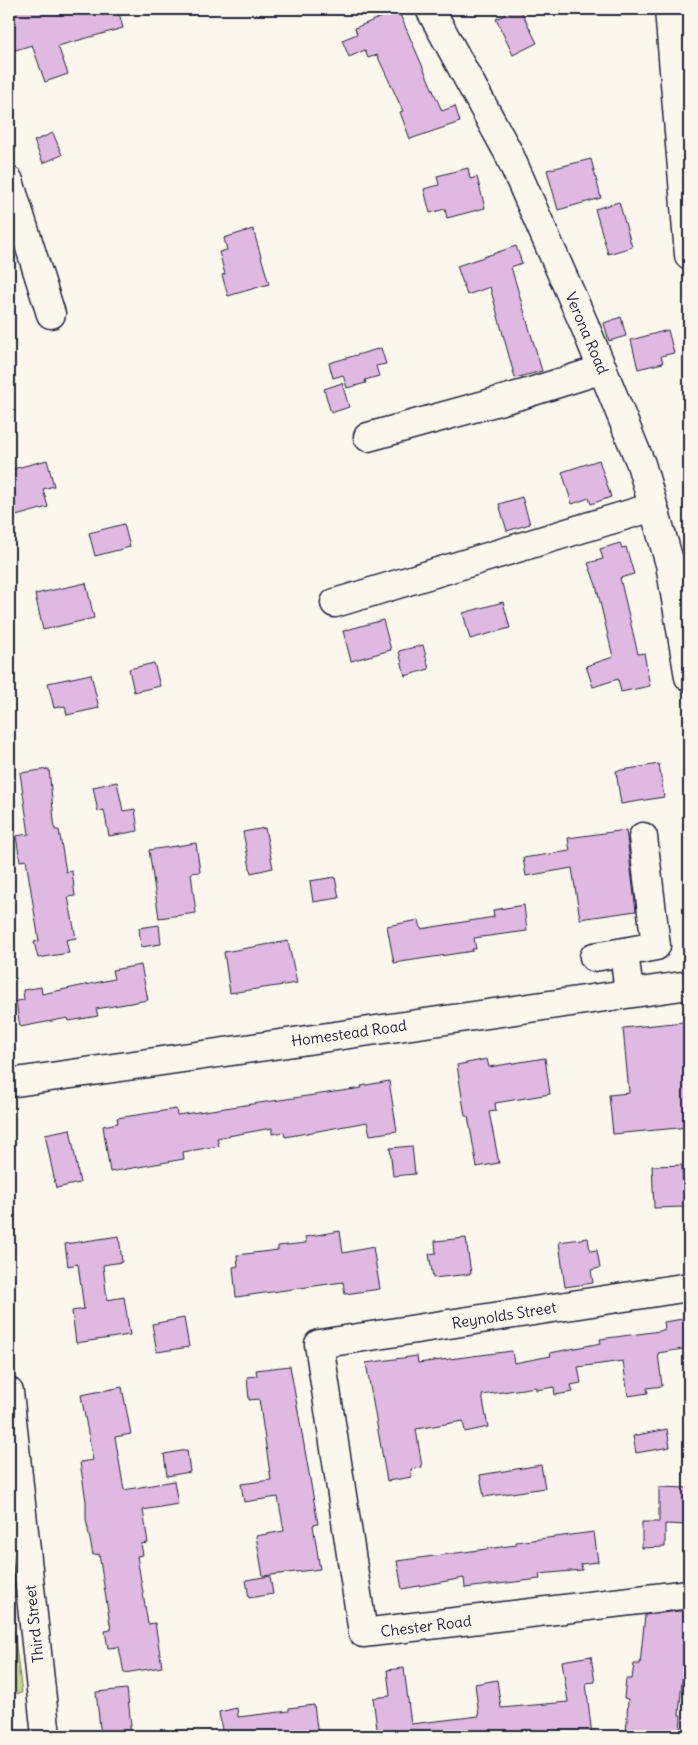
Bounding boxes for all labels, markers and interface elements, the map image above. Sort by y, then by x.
street label: Verona Road [561,289,613,377]
street label: Homestead Road [290,1015,408,1051]
street label: Reynolds Street [450,1297,558,1333]
street label: Third Street [20,1584,48,1664]
street label: Chester Road [380,1611,473,1641]

